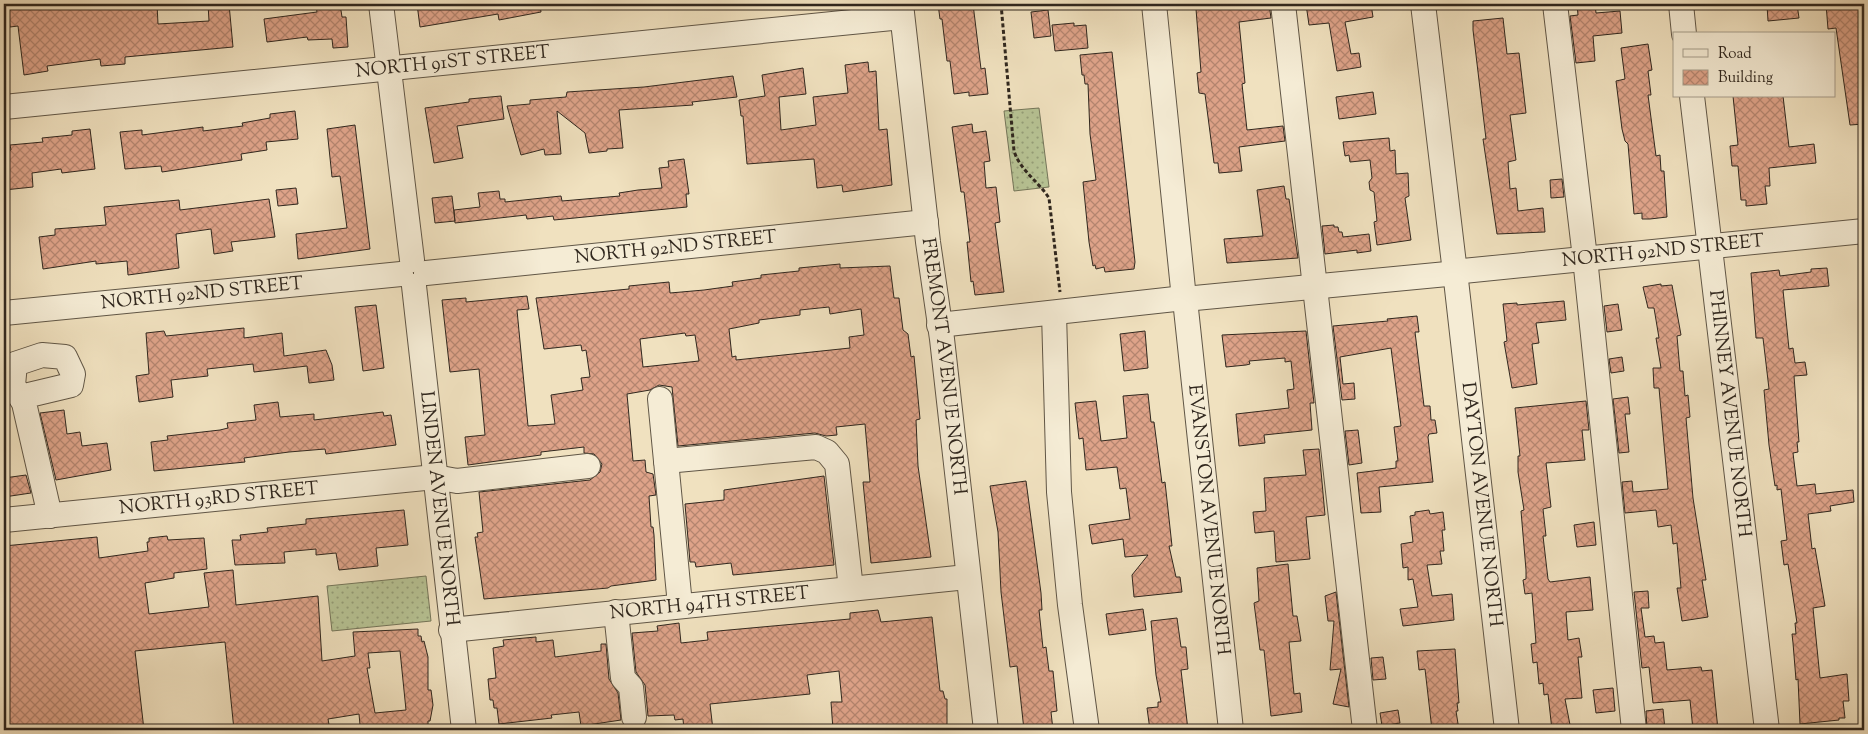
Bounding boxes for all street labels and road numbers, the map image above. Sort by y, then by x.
street label: NORTH 91ST STREET [354,39,551,85]
street label: NORTH 92ND STREET [573,224,778,271]
street label: NORTH 92ND STREET [1561,228,1765,275]
street label: FREMONT AVENUE NORTH [914,236,973,496]
street label: NORTH 92ND STREET [100,270,304,317]
street label: PHINNEY AVENUE NORTH [1702,289,1758,539]
street label: DAYTON AVENUE NORTH [1454,381,1509,629]
street label: EVANSTON AVENUE NORTH [1181,383,1236,657]
street label: LINDEN AVENUE NORTH [412,390,466,627]
street label: NORTH 93RD STREET [118,475,320,522]
street label: NORTH 94TH STREET [609,580,811,627]

